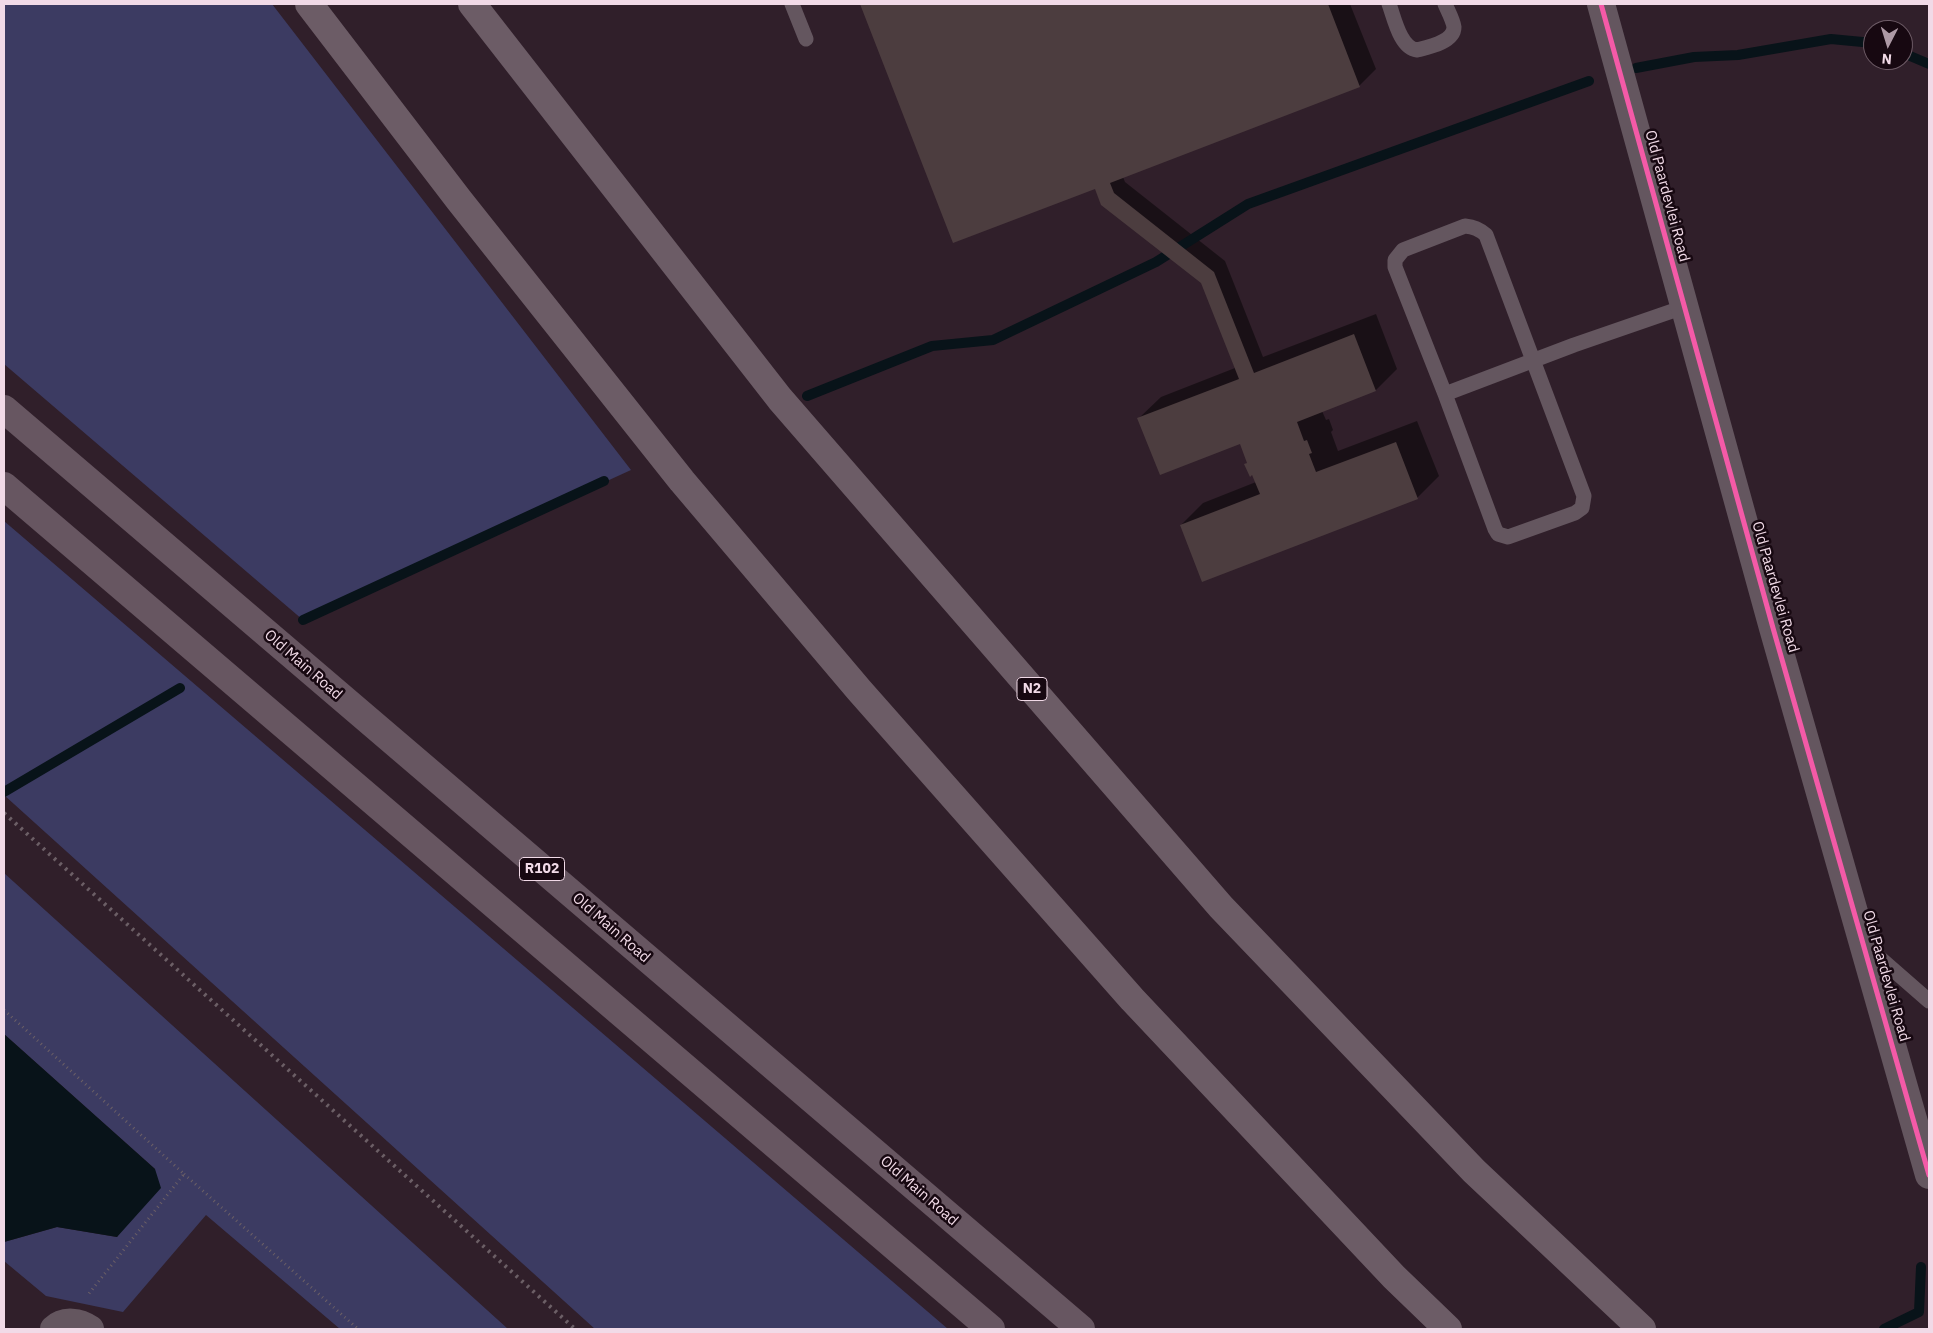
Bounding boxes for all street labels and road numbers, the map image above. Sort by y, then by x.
street label: Old Paardevlei Road [1641,128,1693,264]
street label: Old Paardevlei Road [1748,519,1802,655]
street label: Old Main Road [260,626,346,704]
road number: N2 [1017,678,1047,701]
road number: R102 [520,858,564,881]
street label: Old Main Road [568,889,654,967]
street label: Old Paardevlei Road [1859,908,1913,1044]
street label: Old Main Road [876,1152,962,1230]

